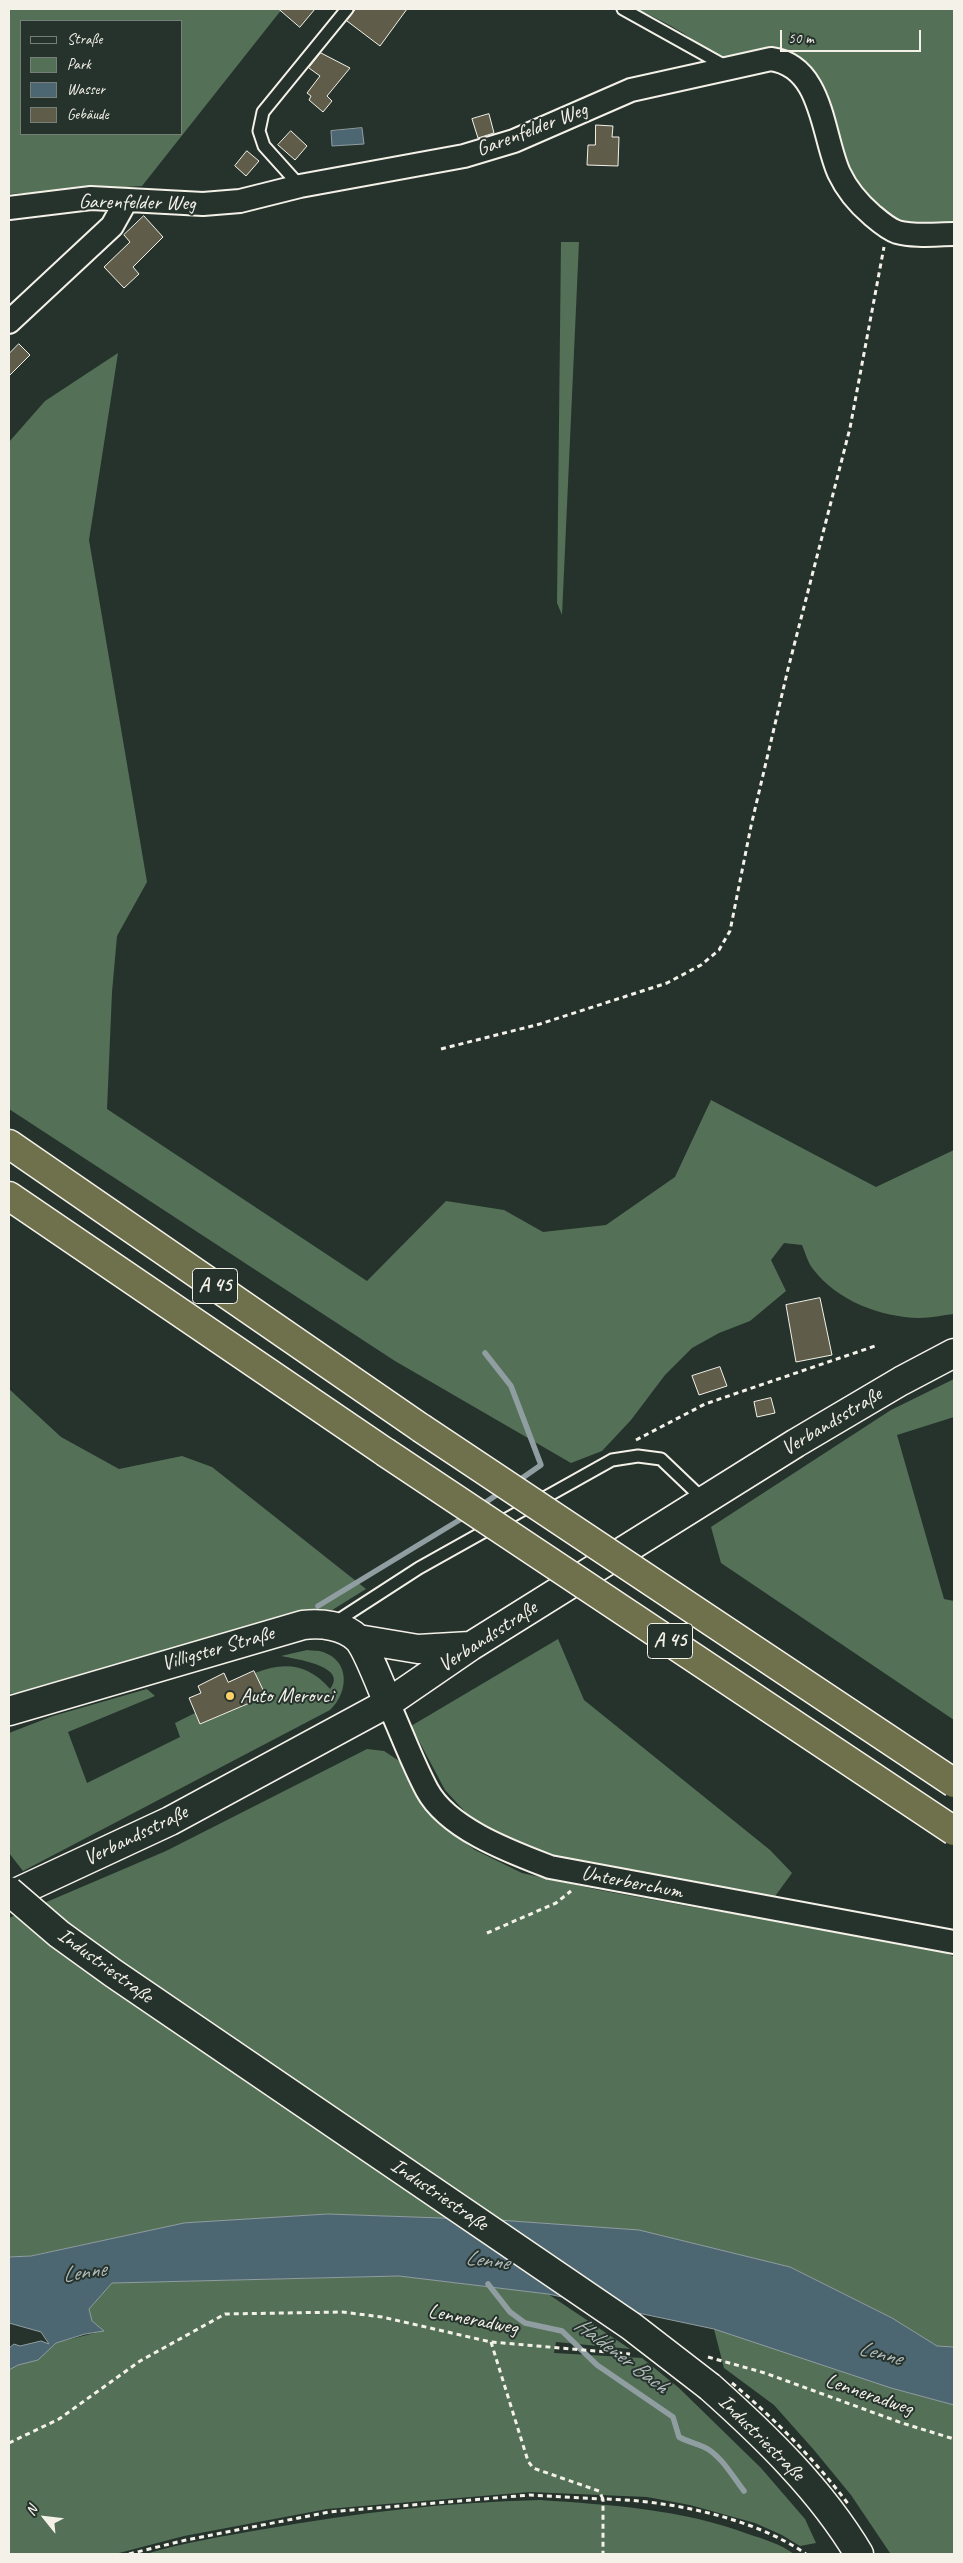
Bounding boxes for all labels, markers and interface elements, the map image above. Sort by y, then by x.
legend [20,20,182,135]
scale bar [783,20,924,52]
text: 50 m [788,29,814,48]
text: Straße [67,30,102,49]
text: Park [67,55,91,74]
text: Wasser [67,80,105,99]
street label: Garenfelder Weg [473,97,591,163]
text: Gebäude [67,105,109,124]
street label: Garenfelder Weg [78,189,196,217]
road number: A 45 [192,1268,238,1304]
street label: Verbandsstraße [777,1382,887,1462]
street label: Verbandsstraße [434,1596,542,1678]
street label: Villigster Straße [159,1621,277,1677]
road number: A 45 [648,1624,692,1658]
place label: Auto Merovci [240,1683,333,1709]
marker: Auto Merovci [224,1690,236,1702]
street label: Verbandsstraße [80,1800,192,1872]
street label: Unterberchum [579,1861,685,1905]
street label: Industriestraße [52,1923,158,2009]
street label: Industriestraße [385,2153,493,2237]
water label: Lenne [464,2245,510,2277]
water label: Lenne [60,2257,108,2289]
street label: Lenneradweg [426,2299,520,2341]
water label: Haldener Bach [569,2312,673,2400]
water label: Lenne [856,2336,904,2372]
street label: Lenneradweg [822,2368,916,2422]
street label: Industriestraße [712,2389,810,2487]
north arrow [20,2493,70,2543]
text: N [22,2503,41,2518]

